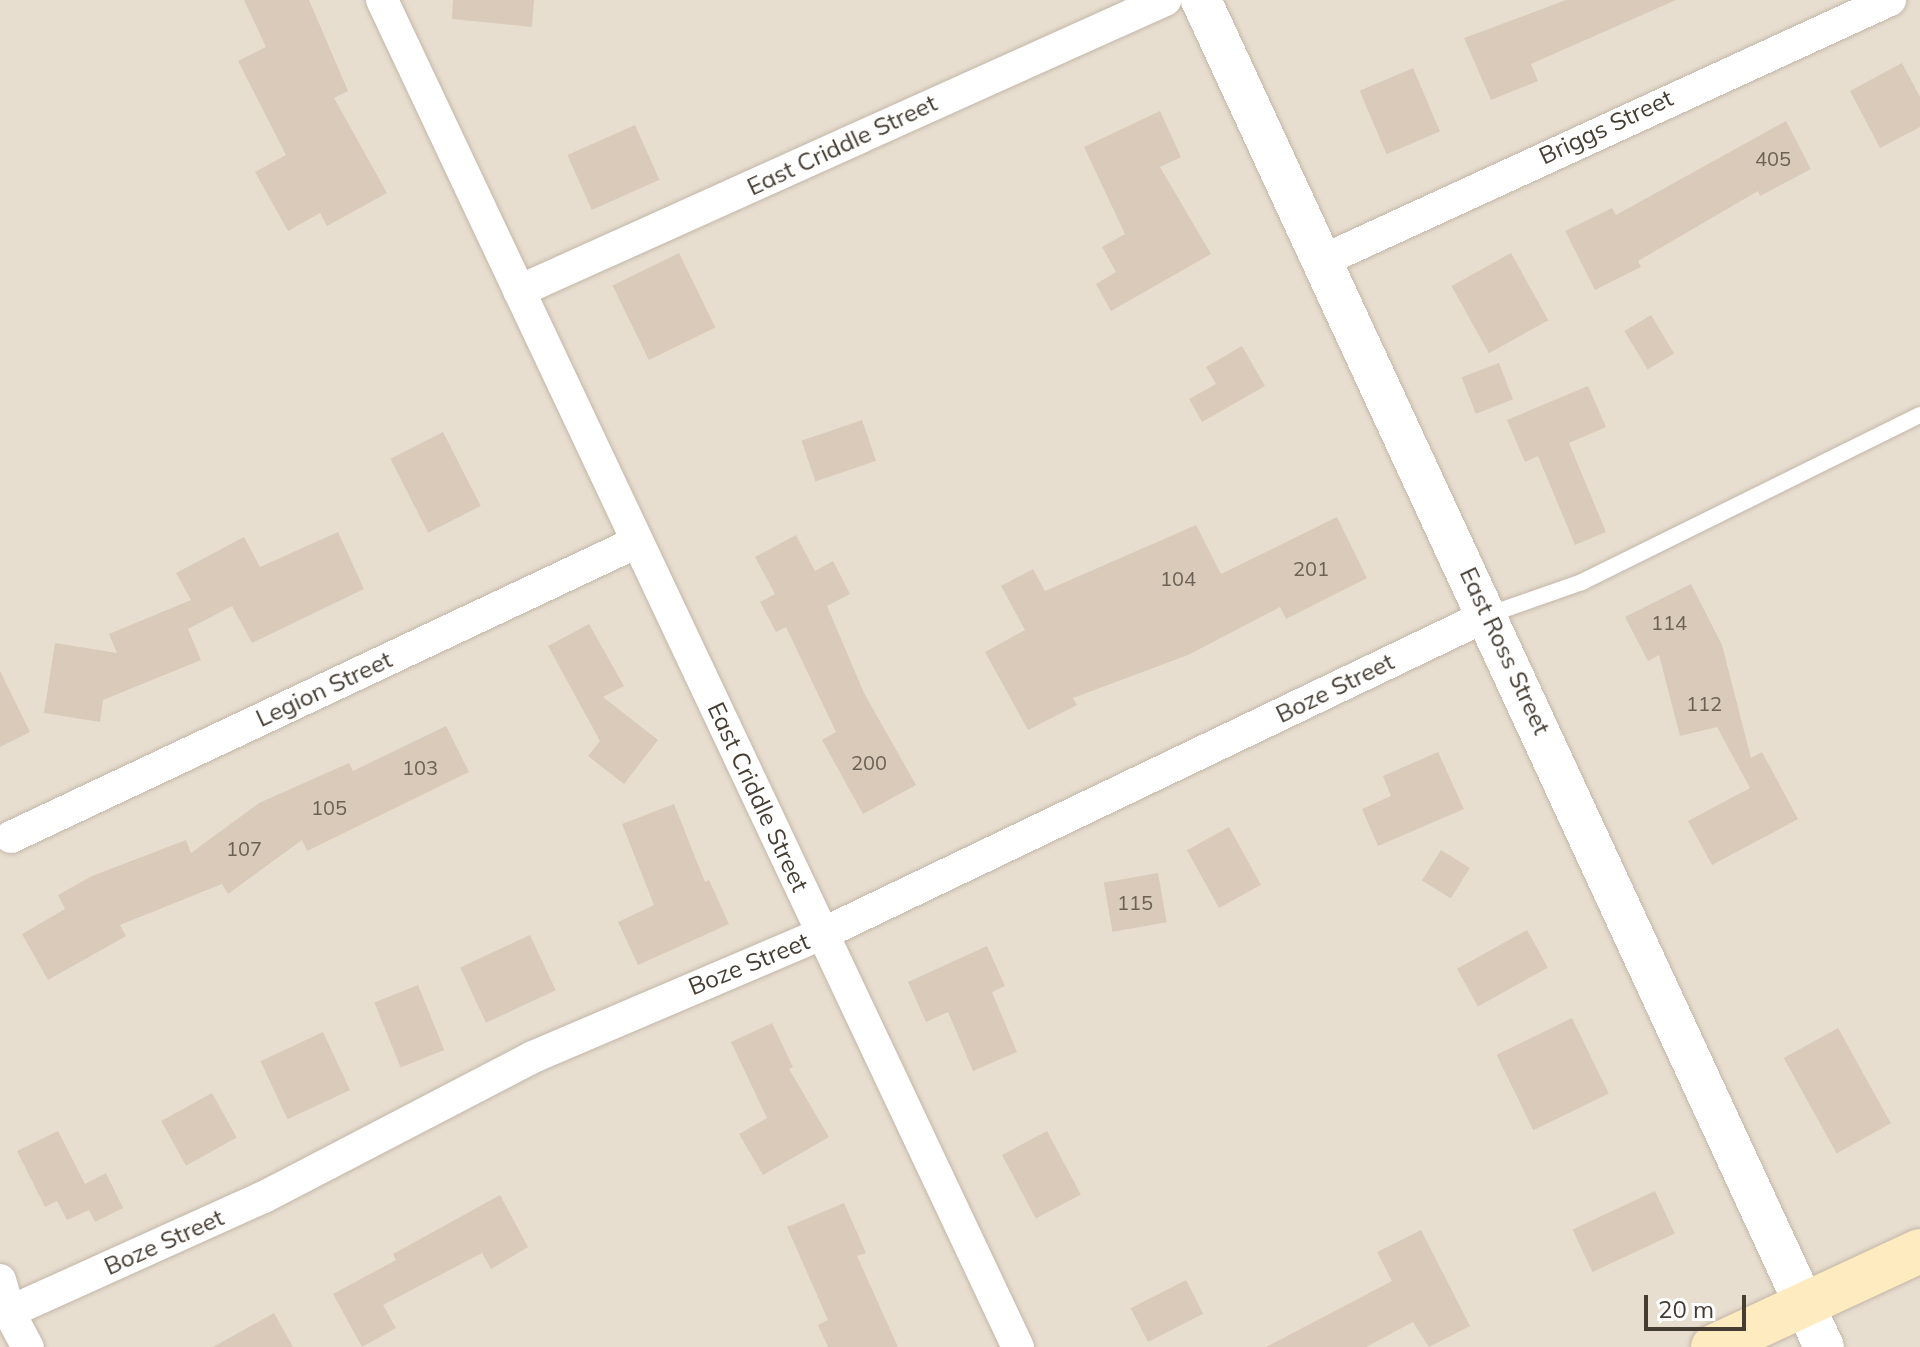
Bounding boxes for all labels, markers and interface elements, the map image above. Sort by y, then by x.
street label: Briggs Street [1535,83,1677,171]
street label: East Criddle Street [743,88,941,202]
house number: 405 [1755,146,1791,170]
house number: 201 [1293,556,1329,580]
street label: East Ross Street [1454,563,1556,739]
house number: 104 [1160,566,1196,590]
house number: 114 [1651,610,1687,634]
street label: Legion Street [251,645,397,733]
street label: Boze Street [1271,647,1399,729]
house number: 112 [1686,691,1722,715]
street label: East Criddle Street [701,698,815,896]
house number: 200 [851,750,887,774]
house number: 103 [402,755,438,779]
house number: 105 [311,795,347,819]
house number: 107 [226,836,262,860]
house number: 115 [1117,890,1153,914]
street label: Boze Street [684,927,814,1001]
street label: Boze Street [100,1203,228,1281]
scale bar [1648,1279,1750,1329]
text: 20 m [1658,1294,1714,1324]

